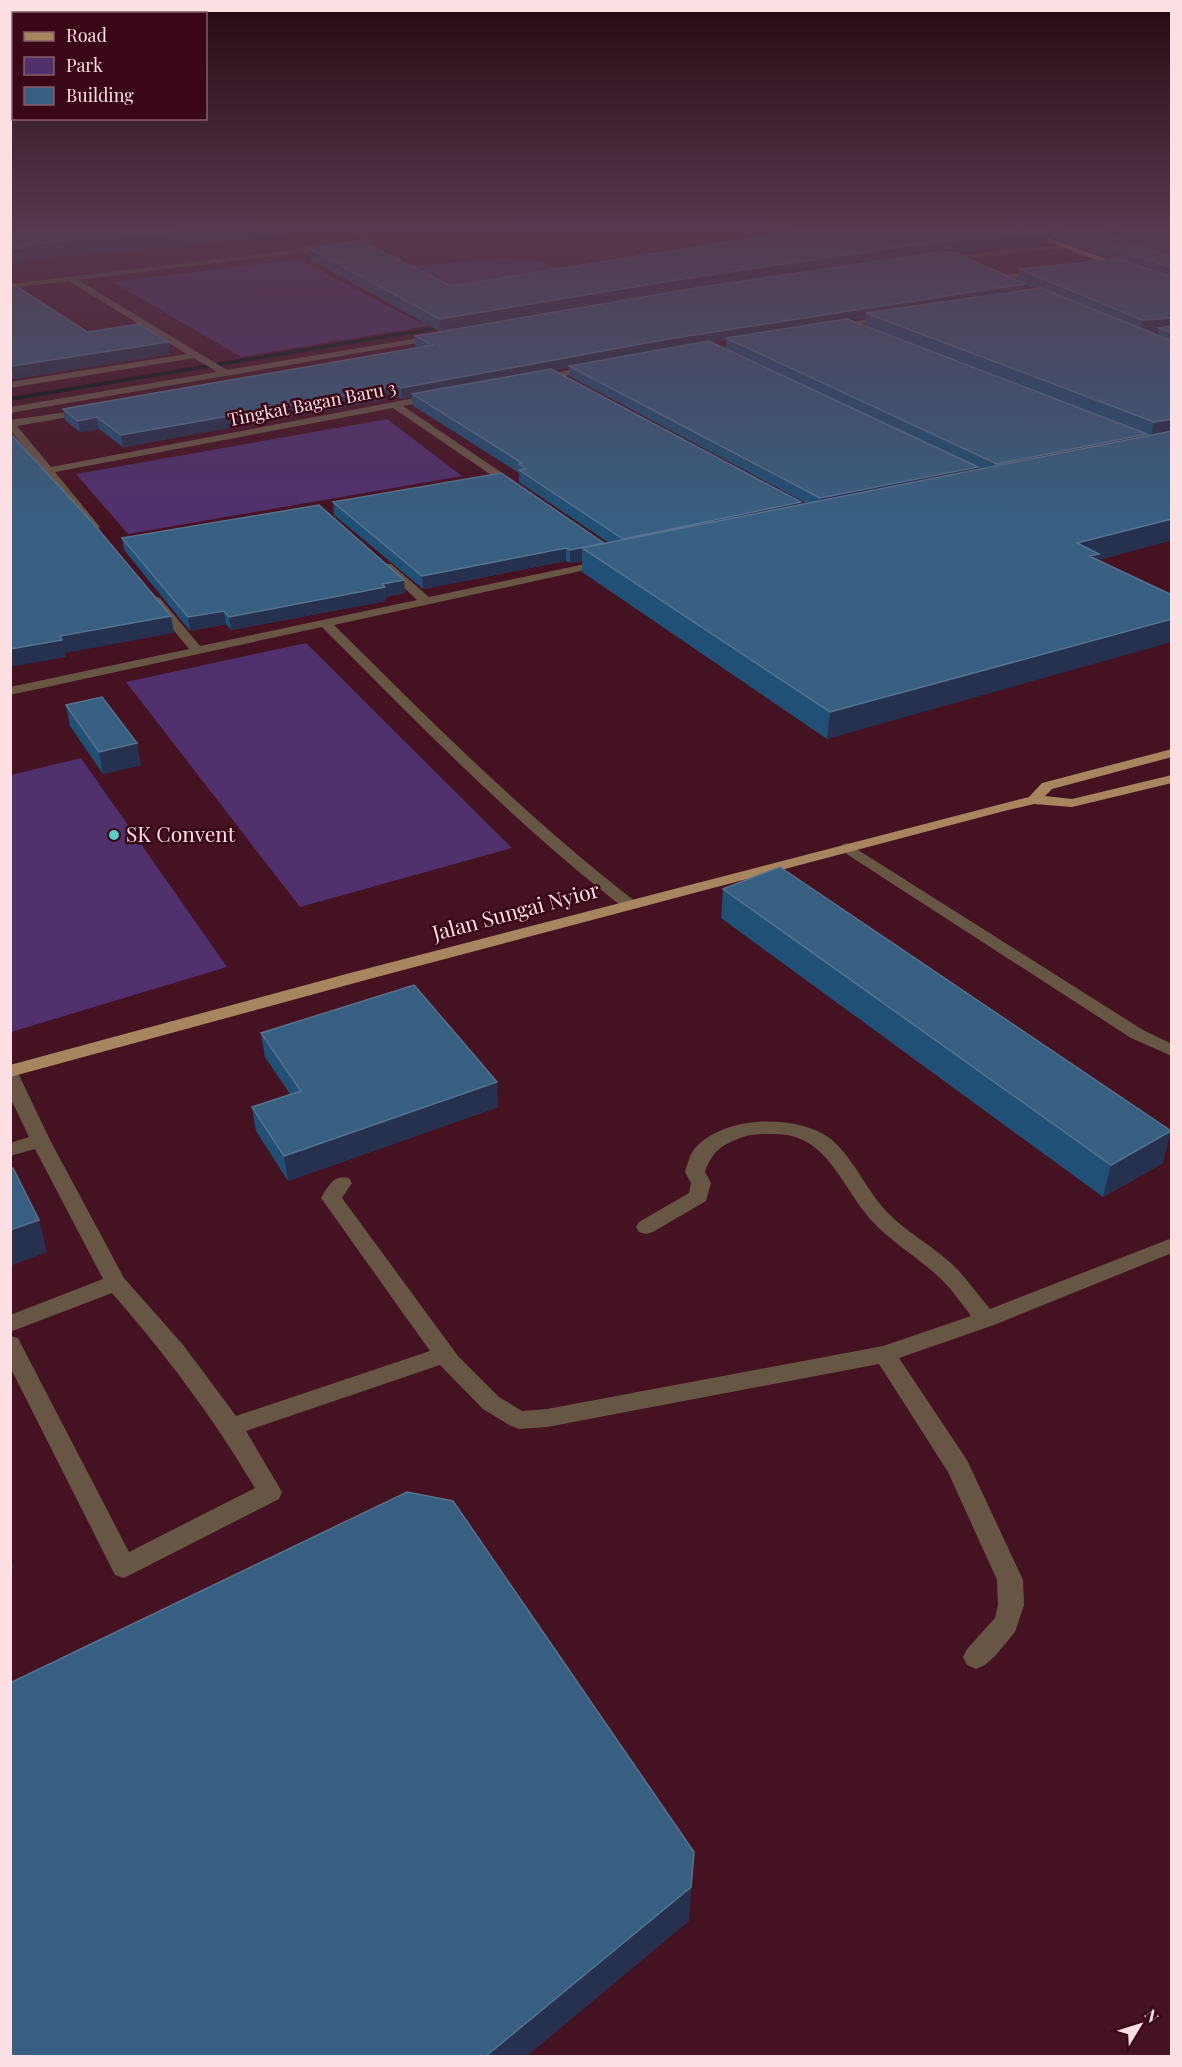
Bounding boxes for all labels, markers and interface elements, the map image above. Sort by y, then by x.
legend [12,12,207,120]
text: Road [66,23,107,47]
text: Park [66,53,103,77]
text: Building [66,83,134,107]
street label: Tingkat Bagan Baru 3 [226,375,398,431]
place label: SK Convent [126,819,236,847]
marker: SK Convent [107,828,121,842]
street label: Jalan Sungai Nyior [428,874,603,946]
north arrow [1110,1995,1170,2055]
text: N [1140,2004,1164,2027]

